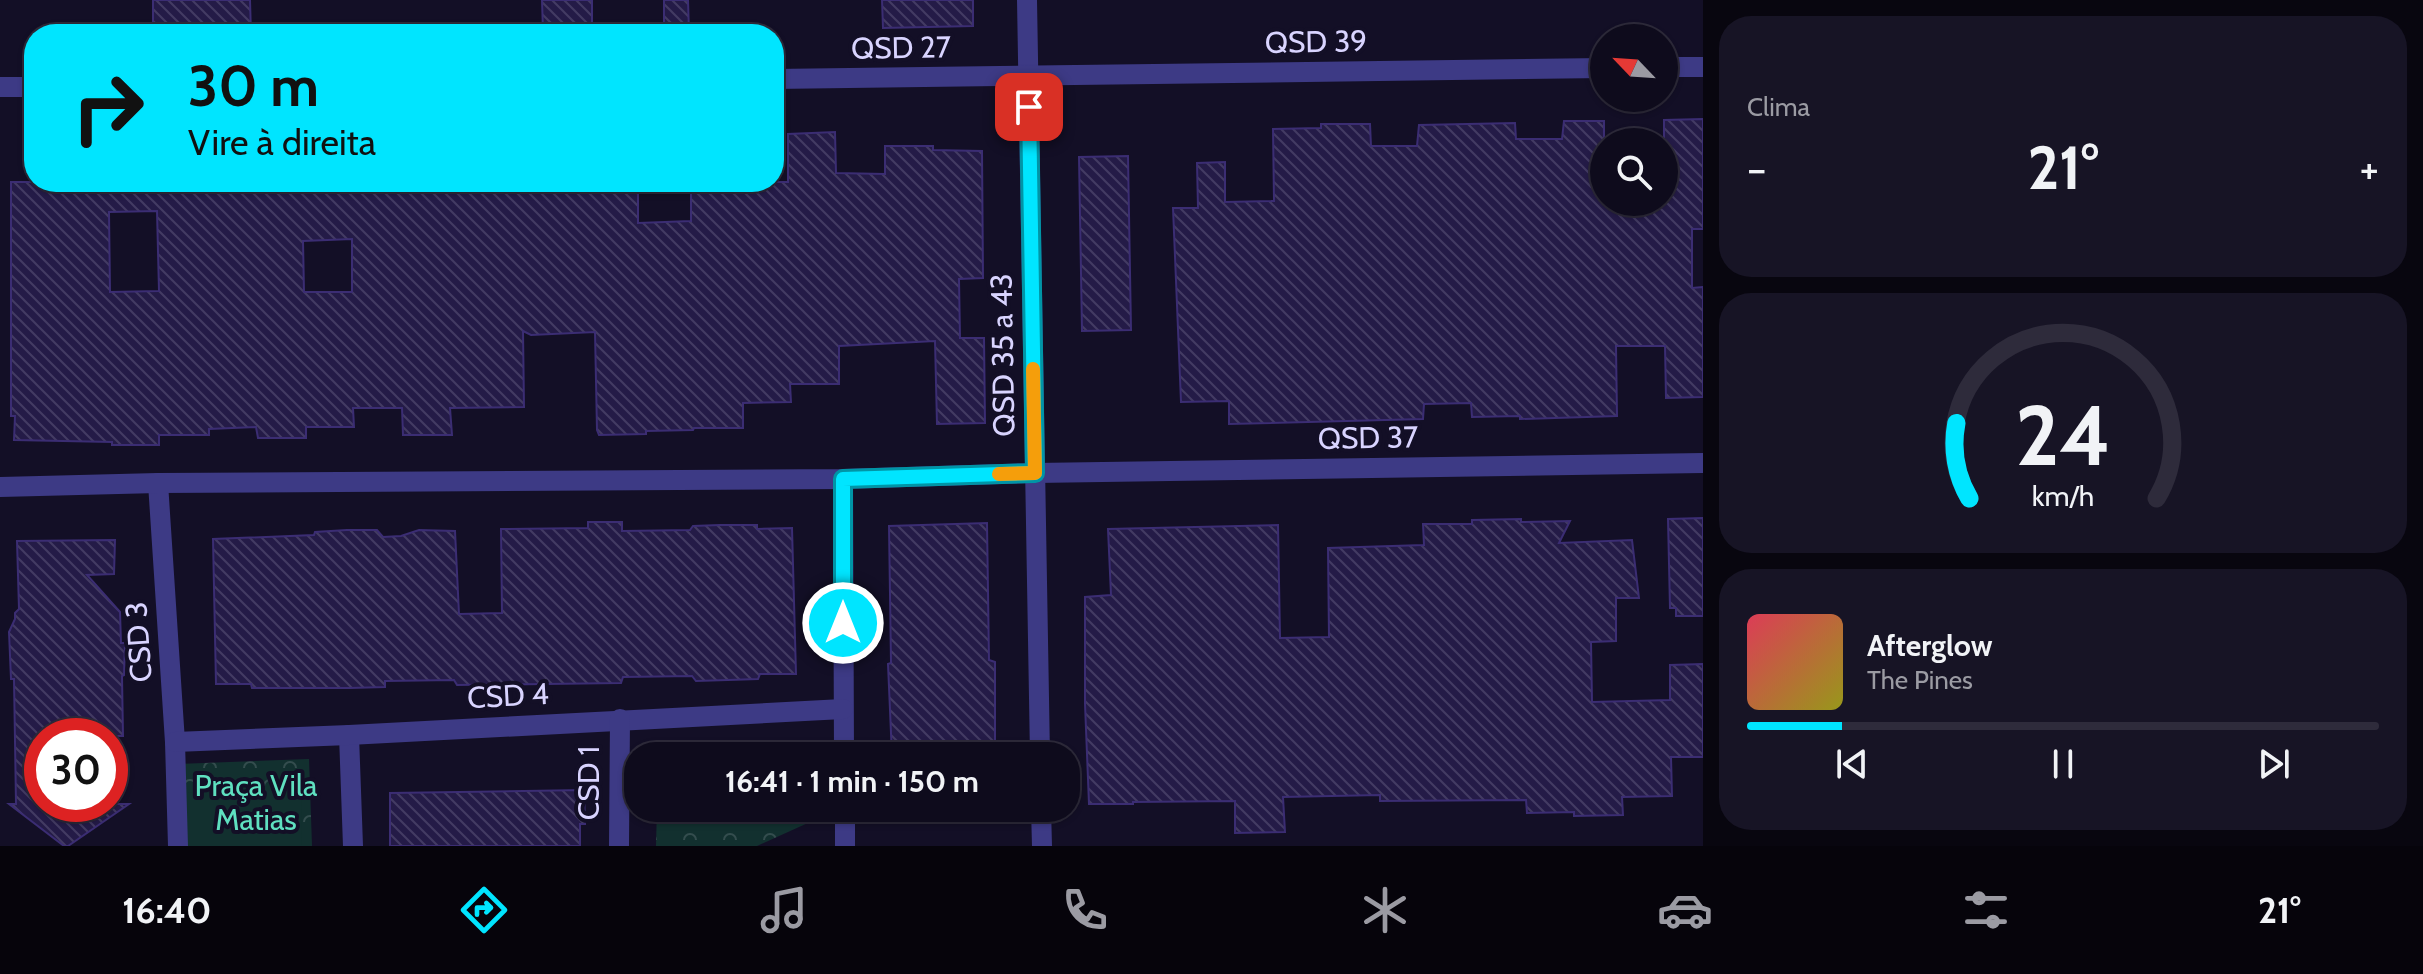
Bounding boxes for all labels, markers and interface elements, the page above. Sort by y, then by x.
street label: QSD 39 [1264,22,1368,61]
north arrow [1590,24,1678,112]
map controls [1590,24,1678,216]
street label: QSD 27 [851,28,951,67]
text: 30 m [188,52,319,120]
icon: right [56,56,160,160]
pin [995,73,1063,141]
icon: arrive [1007,85,1051,129]
text: Clima [1747,91,1810,123]
text: Vire à direita [188,120,376,164]
button: search [1590,128,1678,216]
text: 21° [2027,131,2099,204]
text: − [1747,142,1766,195]
text: + [2360,142,2379,195]
street label: QSD 35 a 43 [983,273,1022,437]
text: 24 [2015,385,2111,486]
street label: QSD 37 [1317,418,1419,457]
text: km/h [2032,478,2094,513]
position arrow [801,581,885,665]
street label: CSD 3 [117,600,160,684]
text: Afterglow [1867,627,1993,664]
text: The Pines [1867,664,1973,696]
street label: CSD 4 [466,675,550,716]
speed limit sign: 30 [24,718,128,822]
icon: previous [1830,742,1874,786]
icon: pause [2041,742,2085,786]
icon: next [2252,742,2296,786]
street label: CSD 1 [570,746,607,820]
text: 16:41 · 1 min · 150 m [725,763,979,800]
park label: Praça Vila Matias [195,767,318,838]
icon: directions [456,882,512,938]
icon: music [756,882,812,938]
icon: phone [1057,882,1113,938]
icon: climate [1357,882,1413,938]
icon: car [1657,882,1713,938]
icon: filters [1958,882,2014,938]
text: 16:40 [122,888,211,932]
text: 21° [2258,888,2301,932]

